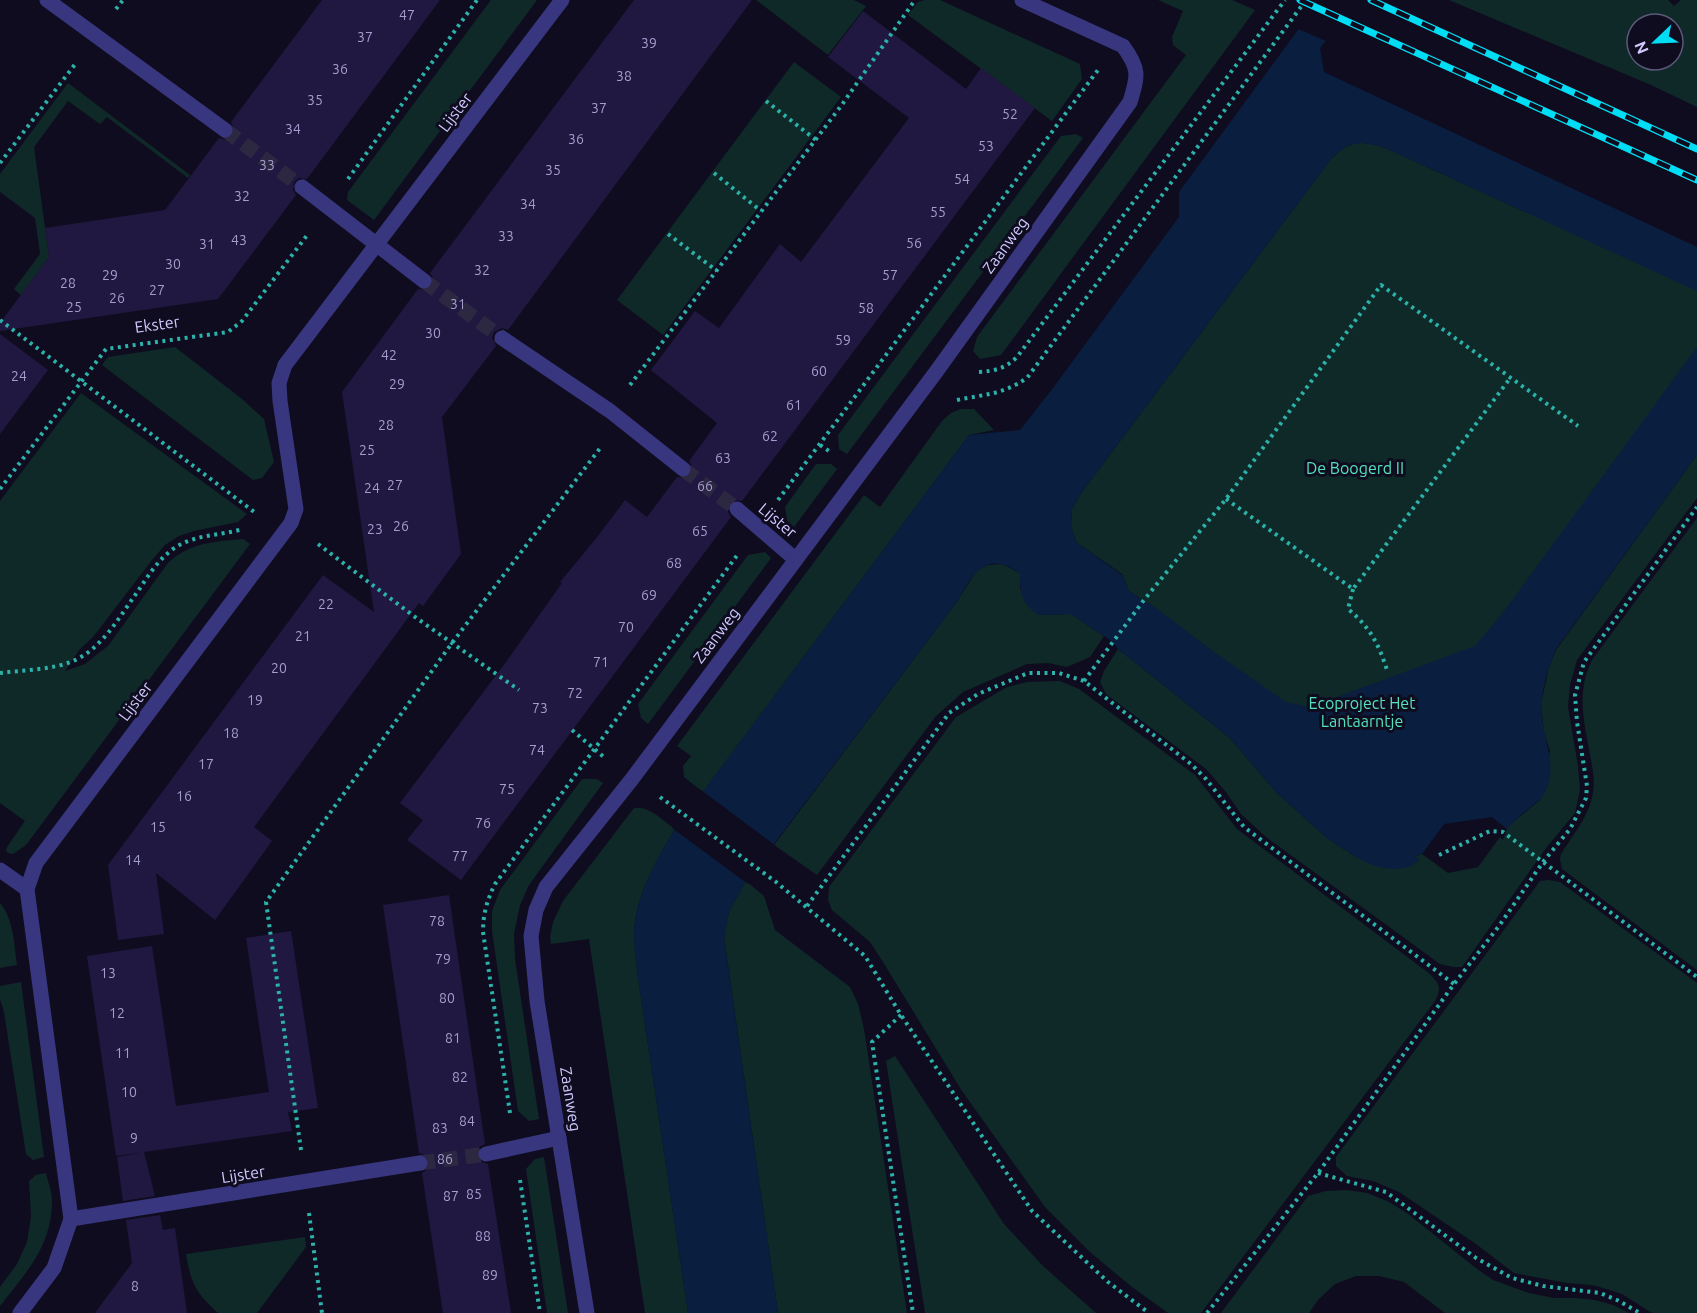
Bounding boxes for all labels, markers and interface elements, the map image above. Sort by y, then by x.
house number: 47 [399,7,415,23]
north arrow [1625,12,1685,72]
house number: 37 [357,29,373,45]
house number: 39 [641,35,657,51]
text: N [1631,39,1652,57]
house number: 36 [332,61,348,77]
house number: 38 [616,68,632,84]
street label: Lijster [435,89,475,135]
house number: 35 [307,92,323,108]
house number: 37 [591,100,607,116]
house number: 52 [1002,106,1018,122]
house number: 34 [285,121,301,137]
house number: 36 [568,131,584,147]
house number: 53 [978,138,994,154]
house number: 33 [259,157,275,173]
house number: 35 [545,162,561,178]
house number: 54 [954,171,970,187]
house number: 32 [234,188,250,204]
house number: 34 [520,196,536,212]
house number: 55 [930,204,946,220]
street label: Zaanweg [979,213,1031,277]
house number: 33 [498,228,514,244]
house number: 43 [231,232,247,248]
house number: 56 [906,235,922,251]
house number: 31 [199,236,215,252]
house number: 30 [165,256,181,272]
house number: 32 [474,262,490,278]
house number: 29 [102,267,118,283]
house number: 57 [882,267,898,283]
house number: 28 [60,275,76,291]
house number: 27 [149,282,165,298]
house number: 26 [109,290,125,306]
house number: 31 [450,296,466,312]
house number: 25 [66,299,82,315]
house number: 58 [858,300,874,316]
street label: Ekster [133,312,181,336]
house number: 30 [425,325,441,341]
house number: 59 [835,332,851,348]
house number: 42 [381,347,397,363]
house number: 60 [811,363,827,379]
house number: 24 [11,368,27,384]
house number: 29 [389,376,405,392]
house number: 61 [786,397,802,413]
house number: 28 [378,417,394,433]
house number: 62 [762,428,778,444]
house number: 25 [359,442,375,458]
house number: 63 [715,450,731,466]
park label: De Boogerd II [1306,459,1404,477]
house number: 27 [387,477,403,493]
house number: 66 [697,478,713,494]
house number: 24 [364,480,380,496]
street label: Lijster [755,499,801,541]
house number: 26 [393,518,409,534]
house number: 23 [367,521,383,537]
house number: 65 [692,523,708,539]
house number: 68 [666,555,682,571]
house number: 69 [641,587,657,603]
house number: 22 [318,596,334,612]
street label: Zaanweg [689,604,743,666]
house number: 70 [618,619,634,635]
house number: 21 [295,628,311,644]
house number: 71 [593,654,609,670]
house number: 20 [271,660,287,676]
street label: Lijster [115,678,155,724]
house number: 72 [567,685,583,701]
house number: 19 [247,692,263,708]
park label: Ecoproject Het Lantaarntje [1309,694,1416,730]
house number: 73 [532,700,548,716]
house number: 18 [223,725,239,741]
house number: 74 [529,742,545,758]
house number: 17 [198,756,214,772]
house number: 75 [499,781,515,797]
house number: 16 [176,788,192,804]
house number: 76 [475,815,491,831]
house number: 15 [150,819,166,835]
house number: 77 [452,848,468,864]
house number: 14 [125,852,141,868]
house number: 78 [429,913,445,929]
house number: 79 [435,951,451,967]
house number: 13 [100,965,116,981]
house number: 80 [439,990,455,1006]
house number: 12 [109,1005,125,1021]
house number: 81 [445,1030,461,1046]
house number: 11 [115,1045,131,1061]
street label: Zaanweg [557,1065,585,1133]
house number: 82 [452,1069,468,1085]
house number: 10 [121,1084,137,1100]
house number: 84 [459,1113,475,1129]
house number: 83 [432,1120,448,1136]
house number: 9 [130,1130,138,1146]
house number: 86 [437,1151,453,1167]
street label: Lijster [220,1162,266,1186]
house number: 85 [466,1186,482,1202]
house number: 87 [443,1188,459,1204]
house number: 88 [475,1228,491,1244]
house number: 89 [482,1267,498,1283]
house number: 8 [131,1278,139,1294]

